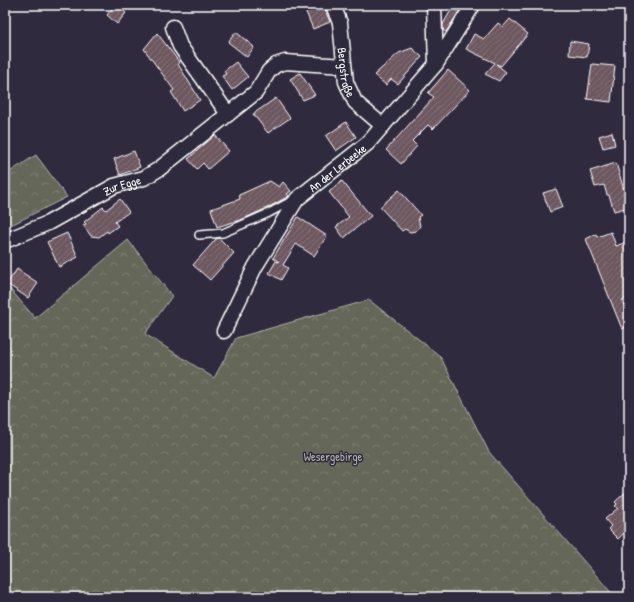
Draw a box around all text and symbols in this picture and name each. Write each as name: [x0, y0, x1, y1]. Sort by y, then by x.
street label: Bergstraße: [334, 47, 360, 100]
street label: An der Lerbeeke: [305, 139, 370, 196]
street label: Zur Egge: [100, 171, 143, 199]
park label: Wesergebirge: [304, 448, 363, 465]

